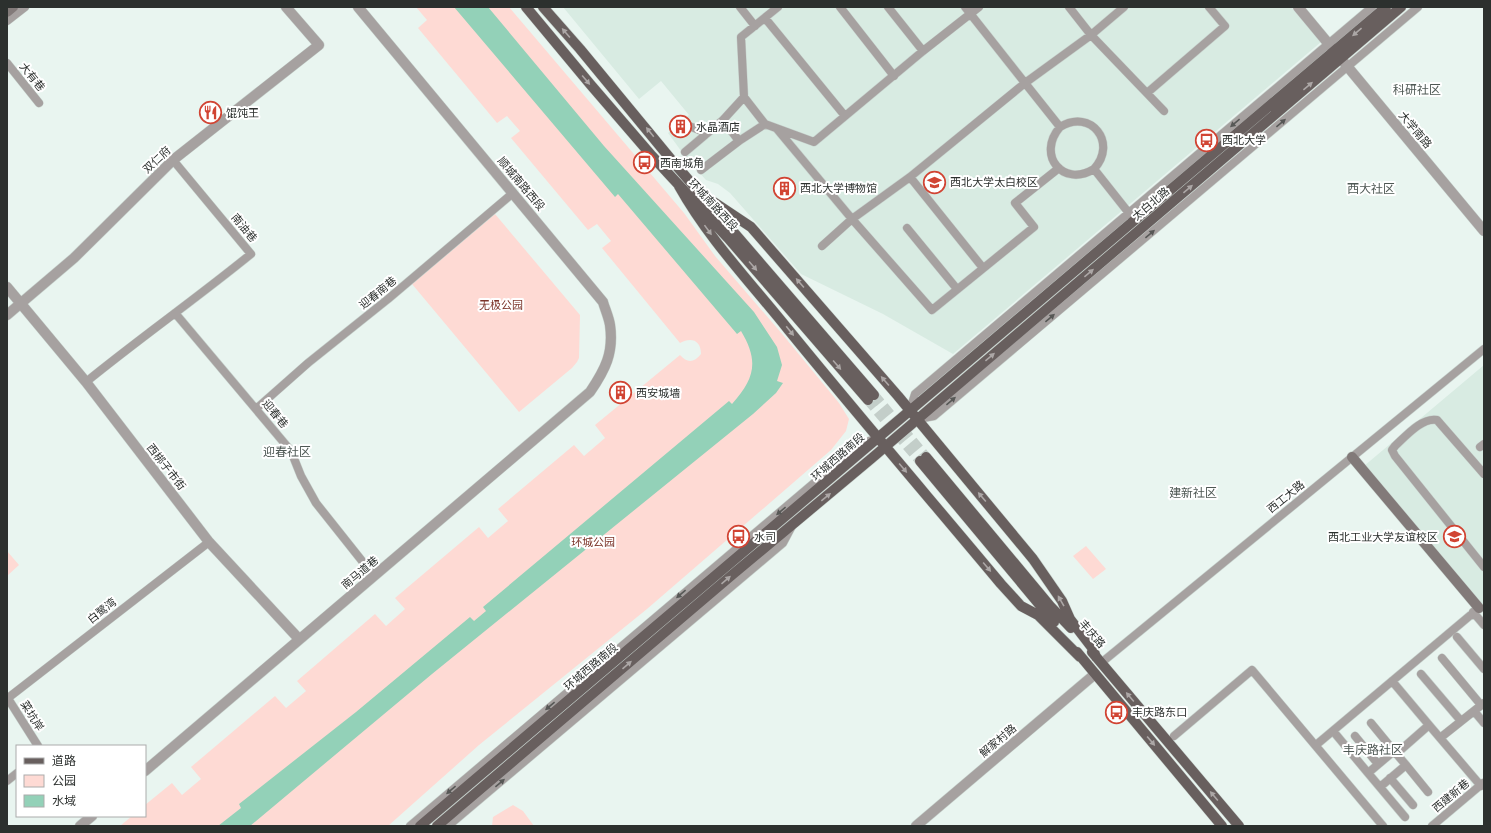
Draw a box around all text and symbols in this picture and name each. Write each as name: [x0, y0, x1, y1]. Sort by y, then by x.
one-way arrow: [561, 28, 570, 38]
one-way arrow: [1351, 28, 1362, 37]
street label: 大有巷: [17, 60, 47, 94]
one-way arrow: [582, 75, 591, 86]
one-way arrow: [1303, 82, 1313, 91]
district label: 科研社区: [1393, 83, 1441, 97]
restaurant icon: 馄饨王: [197, 100, 223, 126]
place label: 馄饨王: [226, 107, 259, 120]
street label: 大学南路: [1396, 109, 1434, 151]
building icon: 水晶酒店: [668, 114, 694, 140]
one-way arrow: [1230, 118, 1240, 127]
one-way arrow: [1276, 118, 1286, 127]
place label: 水晶酒店: [696, 121, 740, 134]
one-way arrow: [645, 127, 654, 138]
bus stop icon: 西北大学: [1193, 127, 1219, 153]
place label: 西北大学: [1222, 134, 1266, 147]
street label: 双仁府: [140, 144, 174, 176]
bus stop icon: 西南城角: [632, 150, 658, 176]
street label: 顺城南路西段: [495, 155, 547, 213]
place label: 西南城角: [660, 157, 704, 170]
school or university icon: 西北大学太白校区: [921, 169, 947, 195]
building icon: 西北大学博物馆: [771, 175, 797, 201]
street label: 环城南路西段: [686, 176, 740, 234]
place label: 西北大学太白校区: [950, 176, 1038, 189]
place label: 西北大学博物馆: [800, 182, 877, 195]
district label: 西大社区: [1347, 182, 1395, 196]
one-way arrow: [1182, 184, 1193, 193]
street label: 太白北路: [1130, 185, 1172, 223]
street label: 南油巷: [228, 211, 260, 245]
one-way arrow: [704, 225, 712, 236]
one-way arrow: [1144, 229, 1155, 238]
one-way arrow: [748, 261, 757, 272]
one-way arrow: [1084, 269, 1093, 278]
street label: 迎春南巷: [357, 274, 399, 312]
one-way arrow: [795, 277, 804, 288]
park label: 无极公园: [479, 299, 523, 312]
one-way arrow: [1045, 313, 1056, 322]
one-way arrow: [785, 326, 794, 337]
one-way arrow: [984, 353, 995, 362]
one-way arrow: [833, 360, 842, 370]
one-way arrow: [881, 376, 890, 385]
building icon: 西安城墙: [608, 380, 634, 406]
place label: 西安城墙: [636, 387, 680, 400]
street label: 迎春巷: [259, 397, 291, 431]
one-way arrow: [946, 397, 956, 406]
street label: 环城西路南段: [809, 430, 867, 484]
street label: 西梆子市街: [144, 441, 188, 493]
district label: 迎春社区: [263, 445, 311, 459]
one-way arrow: [899, 462, 908, 473]
street label: 西工大路: [1265, 478, 1307, 516]
district label: 建新社区: [1169, 486, 1217, 500]
one-way arrow: [978, 492, 987, 503]
one-way arrow: [820, 493, 831, 501]
one-way arrow: [775, 506, 786, 515]
bus stop icon: 水司: [726, 524, 752, 550]
school or university icon: 西北工业大学友谊校区: [1441, 524, 1467, 550]
place label: 水司: [754, 531, 776, 544]
place label: 西北工业大学友谊校区: [1328, 531, 1438, 544]
park label: 环城公园: [571, 536, 615, 549]
street label: 南马道巷: [339, 554, 381, 592]
one-way arrow: [983, 562, 992, 573]
one-way arrow: [720, 575, 731, 584]
one-way arrow: [676, 590, 687, 599]
one-way arrow: [1057, 595, 1064, 607]
street label: 白鹭湾: [85, 596, 119, 626]
street label: 丰庆路: [1076, 617, 1108, 651]
street label: 环城西路南段: [562, 641, 620, 693]
one-way arrow: [622, 660, 632, 669]
one-way arrow: [1126, 692, 1135, 702]
street label: 菜坑岸: [18, 699, 46, 733]
bus stop icon: 丰庆路东口: [1103, 699, 1129, 725]
one-way arrow: [545, 701, 556, 710]
place label: 丰庆路东口: [1132, 706, 1187, 719]
street label: 解家村路: [977, 722, 1019, 760]
one-way arrow: [1146, 735, 1155, 746]
district label: 丰庆路社区: [1343, 743, 1403, 757]
legend: [16, 745, 146, 817]
text: 道路: [52, 754, 76, 768]
text: 公园: [52, 774, 76, 788]
street label: 西建新巷: [1430, 777, 1472, 815]
one-way arrow: [494, 778, 505, 787]
one-way arrow: [447, 785, 456, 794]
one-way arrow: [1210, 791, 1219, 802]
text: 水域: [52, 794, 76, 808]

